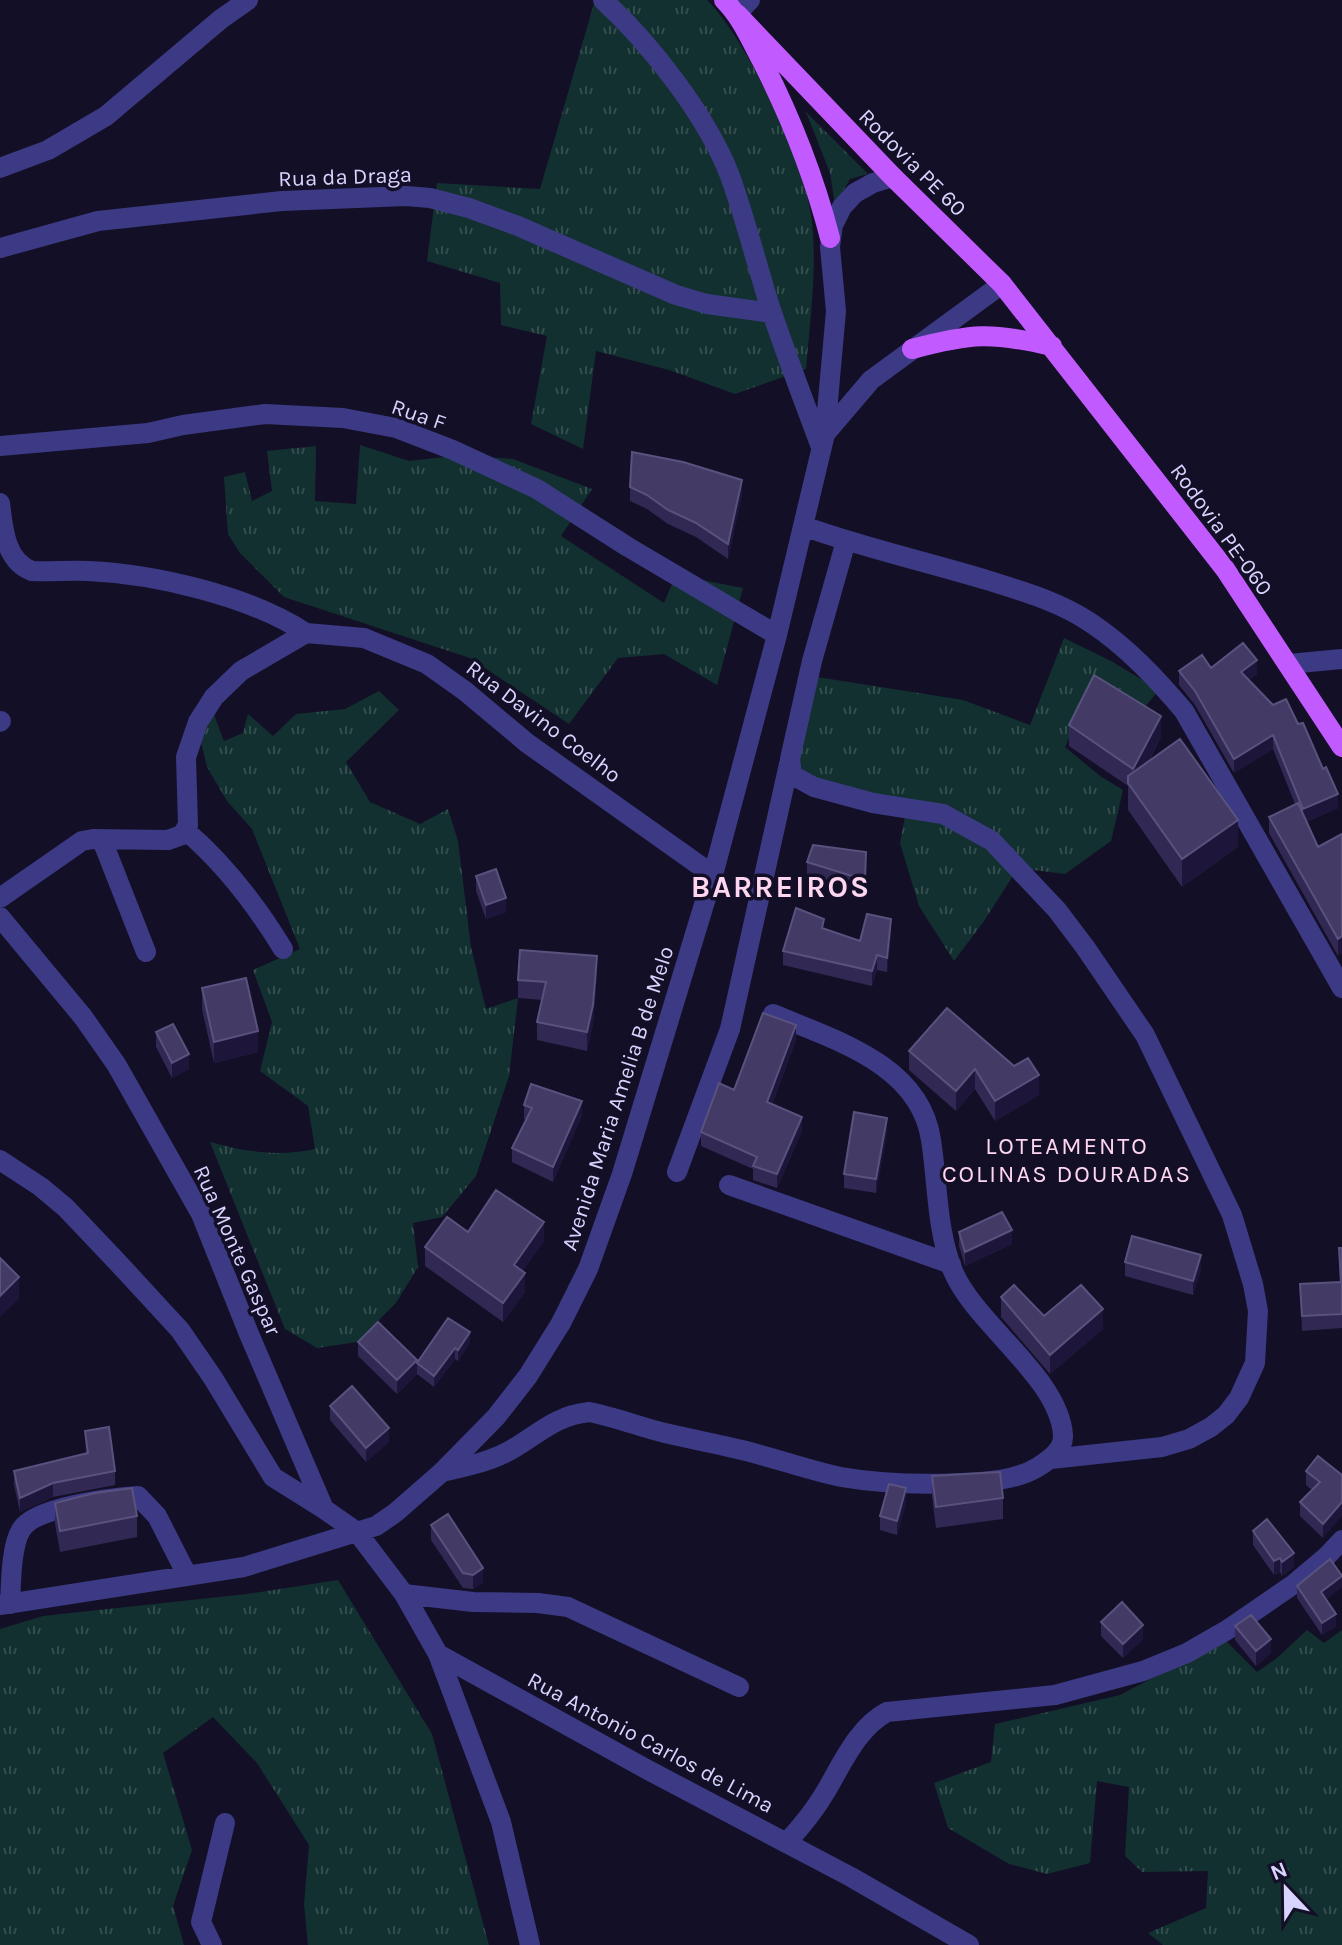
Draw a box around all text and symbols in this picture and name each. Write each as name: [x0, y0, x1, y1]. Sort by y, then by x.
street label: Rodovia PE 60: [853, 104, 971, 222]
street label: Rua da Draga: [278, 162, 412, 192]
street label: Rua F: [388, 394, 449, 436]
street label: Rodovia PE-060: [1165, 459, 1278, 601]
street label: Rua Davino Coelho: [461, 655, 626, 789]
district label: BARREIROS: [691, 869, 871, 905]
street label: Avenida Maria Amelia B de Melo: [556, 943, 680, 1254]
district label: LOTEAMENTO COLINAS DOURADAS: [942, 1132, 1192, 1188]
street label: Rua Monte Gaspar: [188, 1161, 286, 1340]
street label: Rua Antonio Carlos de Lima: [523, 1667, 778, 1819]
north arrow: [1246, 1849, 1326, 1929]
text: N: [1267, 1856, 1291, 1886]

